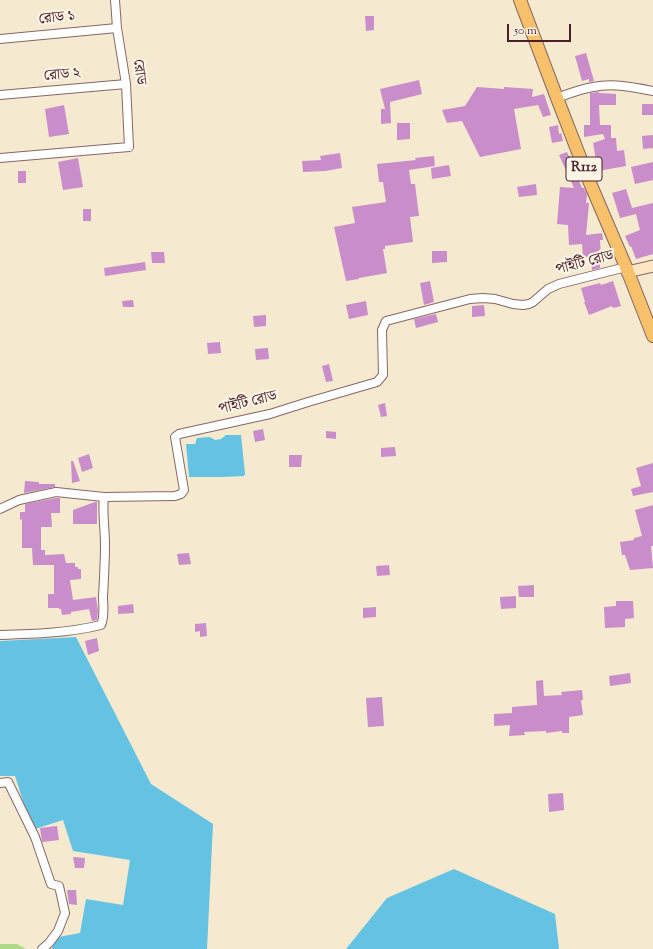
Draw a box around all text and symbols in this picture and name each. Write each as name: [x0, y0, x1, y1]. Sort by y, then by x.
street label: রোড ১: [38, 8, 76, 30]
scale bar: [509, 16, 573, 42]
text: 50 m: [514, 22, 537, 40]
street label: রোড: [127, 58, 149, 86]
street label: রোড ২: [43, 65, 81, 87]
road number: R112: [566, 157, 602, 181]
street label: পাইটি রোড: [554, 248, 616, 280]
street label: পাইটি রোড: [217, 388, 279, 420]

